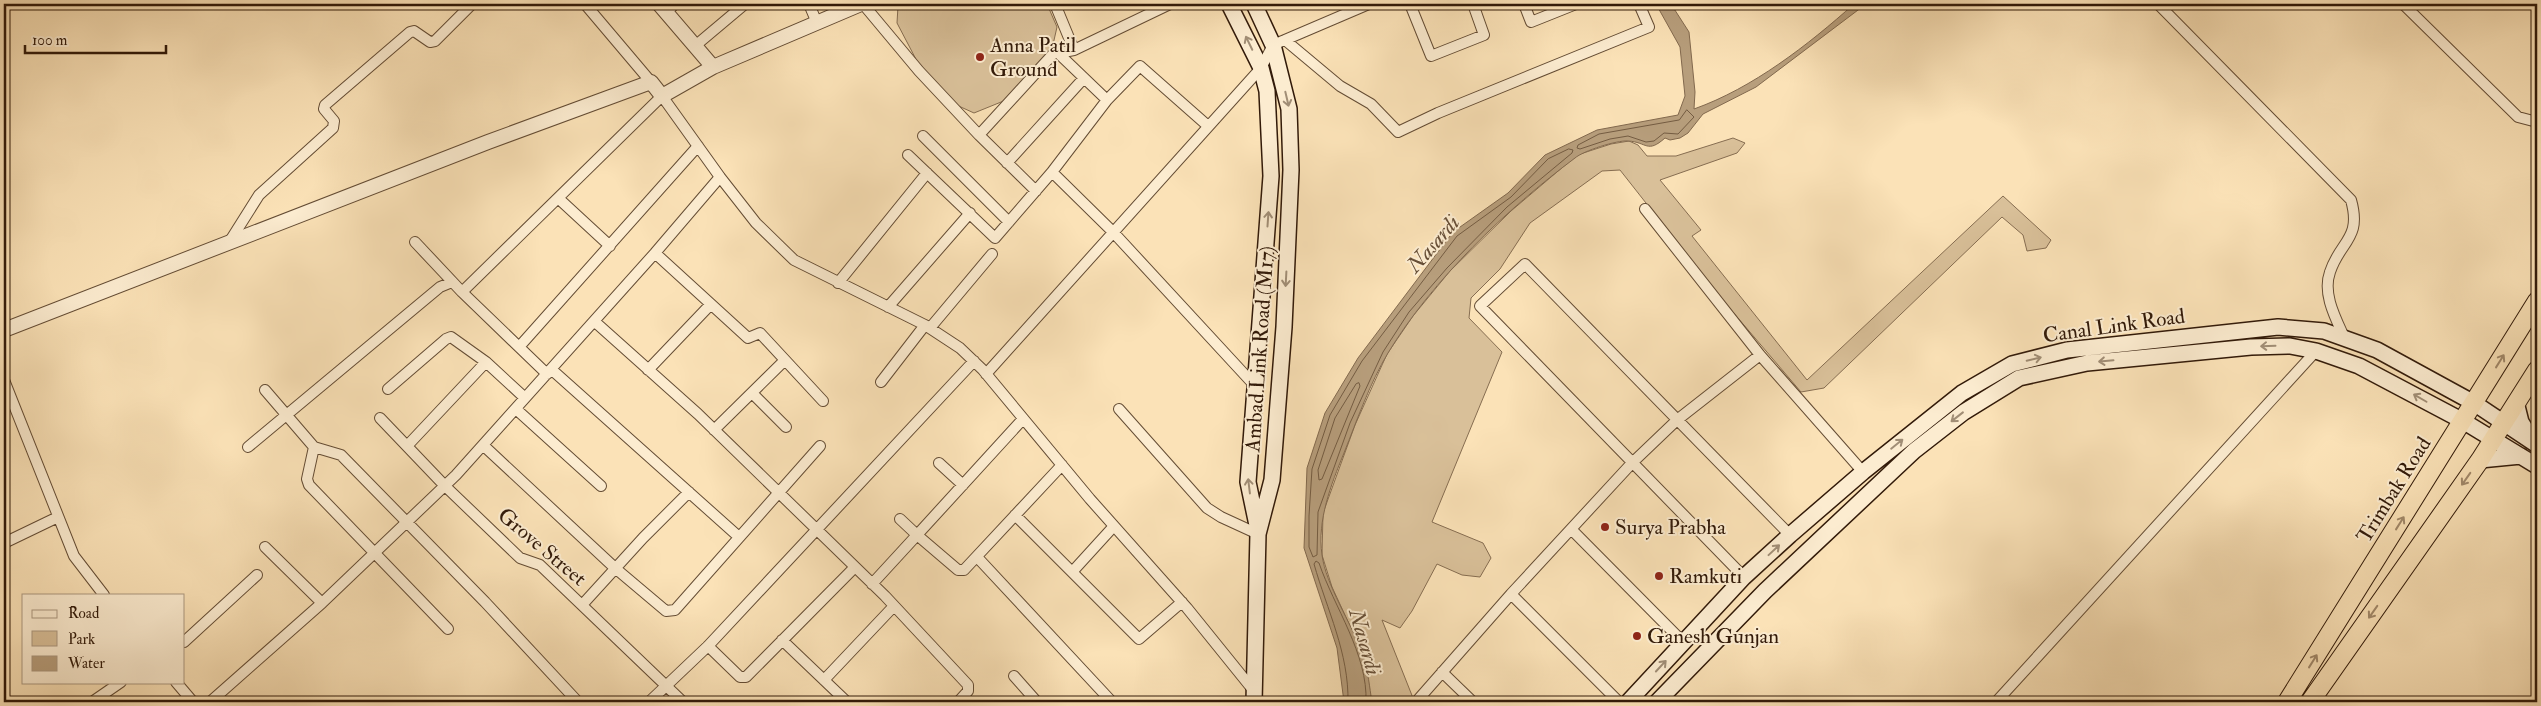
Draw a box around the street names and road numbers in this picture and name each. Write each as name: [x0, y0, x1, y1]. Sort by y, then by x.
street label: Ambad Link Road (M17): [1239, 245, 1281, 454]
street label: Canal Link Road: [2041, 303, 2187, 349]
street label: Trimbak Road: [2351, 431, 2438, 548]
street label: Grove Street: [492, 502, 592, 592]

